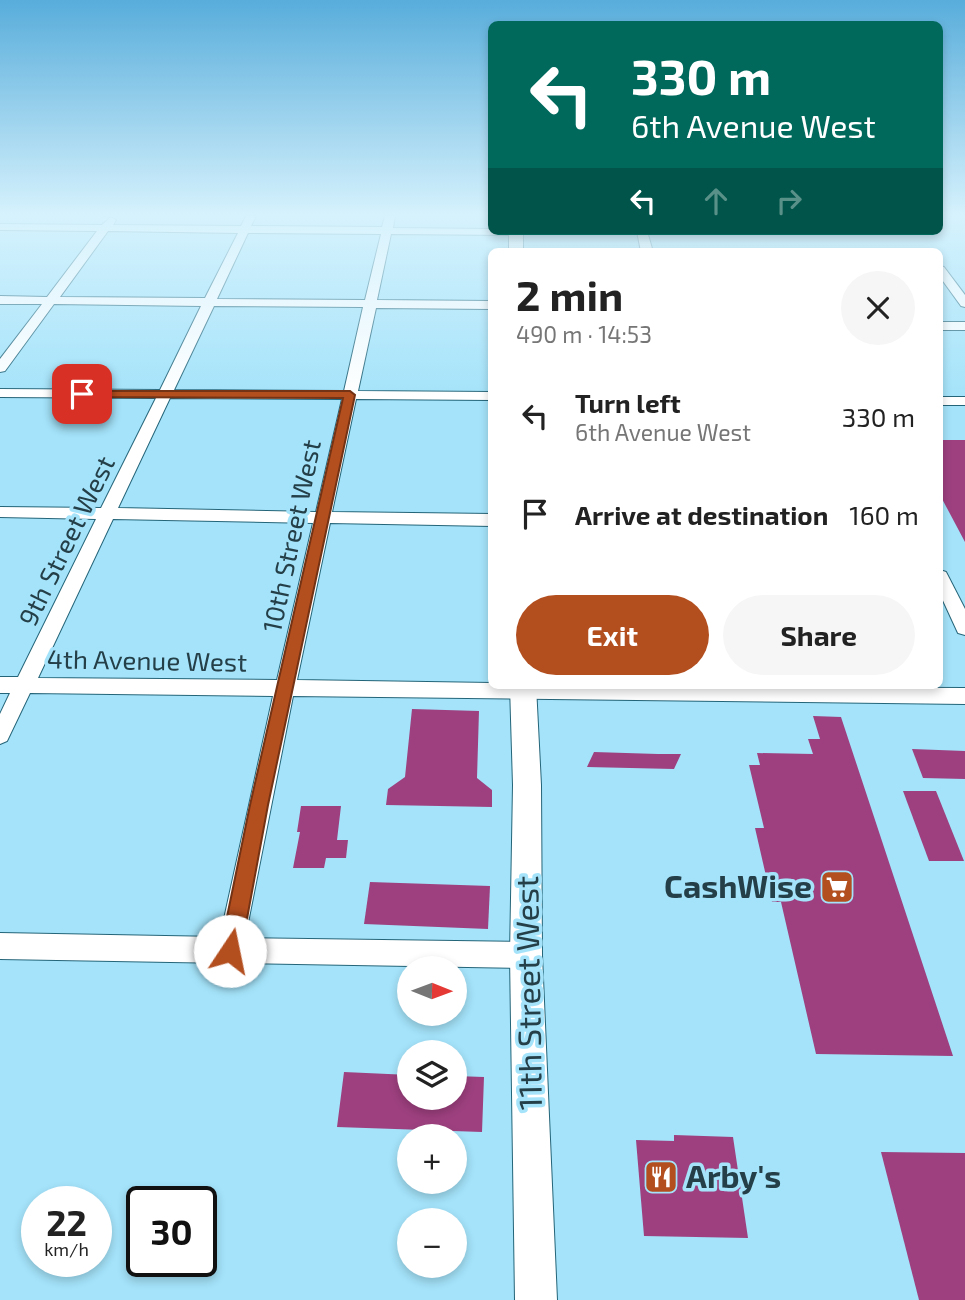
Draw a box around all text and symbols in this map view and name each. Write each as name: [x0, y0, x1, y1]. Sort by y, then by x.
text: 330 m: [631, 46, 771, 105]
icon: left: [516, 49, 607, 140]
text: 6th Avenue West: [631, 106, 876, 144]
icon: left: [624, 182, 662, 220]
icon: ahead: [697, 182, 735, 220]
icon: right: [770, 182, 808, 220]
text: 2 min: [516, 269, 623, 319]
button: close: [841, 271, 915, 345]
text: 490 m · 14:53: [516, 320, 652, 348]
pin: [52, 364, 112, 424]
icon: arrive: [63, 375, 101, 413]
text: Turn left: [575, 387, 681, 418]
icon: left: [516, 397, 554, 435]
text: 330 m: [842, 401, 915, 432]
text: 6th Avenue West: [575, 418, 751, 446]
street label: 10th Street West: [255, 437, 326, 635]
street label: 9th Street West: [11, 450, 120, 630]
icon: arrive: [516, 495, 554, 533]
text: Arrive at destination: [575, 499, 828, 530]
text: 160 m: [849, 499, 919, 530]
button: Exit: [516, 595, 709, 675]
button: Share: [723, 595, 915, 675]
street label: 4th Avenue West: [47, 642, 247, 677]
place label: CashWise: [664, 866, 812, 904]
supermarket icon: CashWise: [818, 868, 856, 906]
street label: 11th Street West: [506, 876, 548, 1111]
position arrow: [193, 914, 267, 988]
north arrow: [397, 956, 467, 1026]
map controls: [397, 956, 467, 1278]
button: layers: [397, 1040, 467, 1110]
button: +: [397, 1124, 467, 1194]
place label: Arby's: [686, 1156, 781, 1195]
restaurant icon: Arby's: [642, 1158, 680, 1196]
speed limit sign: 30: [126, 1186, 217, 1277]
text: 22: [46, 1201, 87, 1243]
button: −: [397, 1208, 467, 1278]
text: km/h: [44, 1238, 89, 1260]

